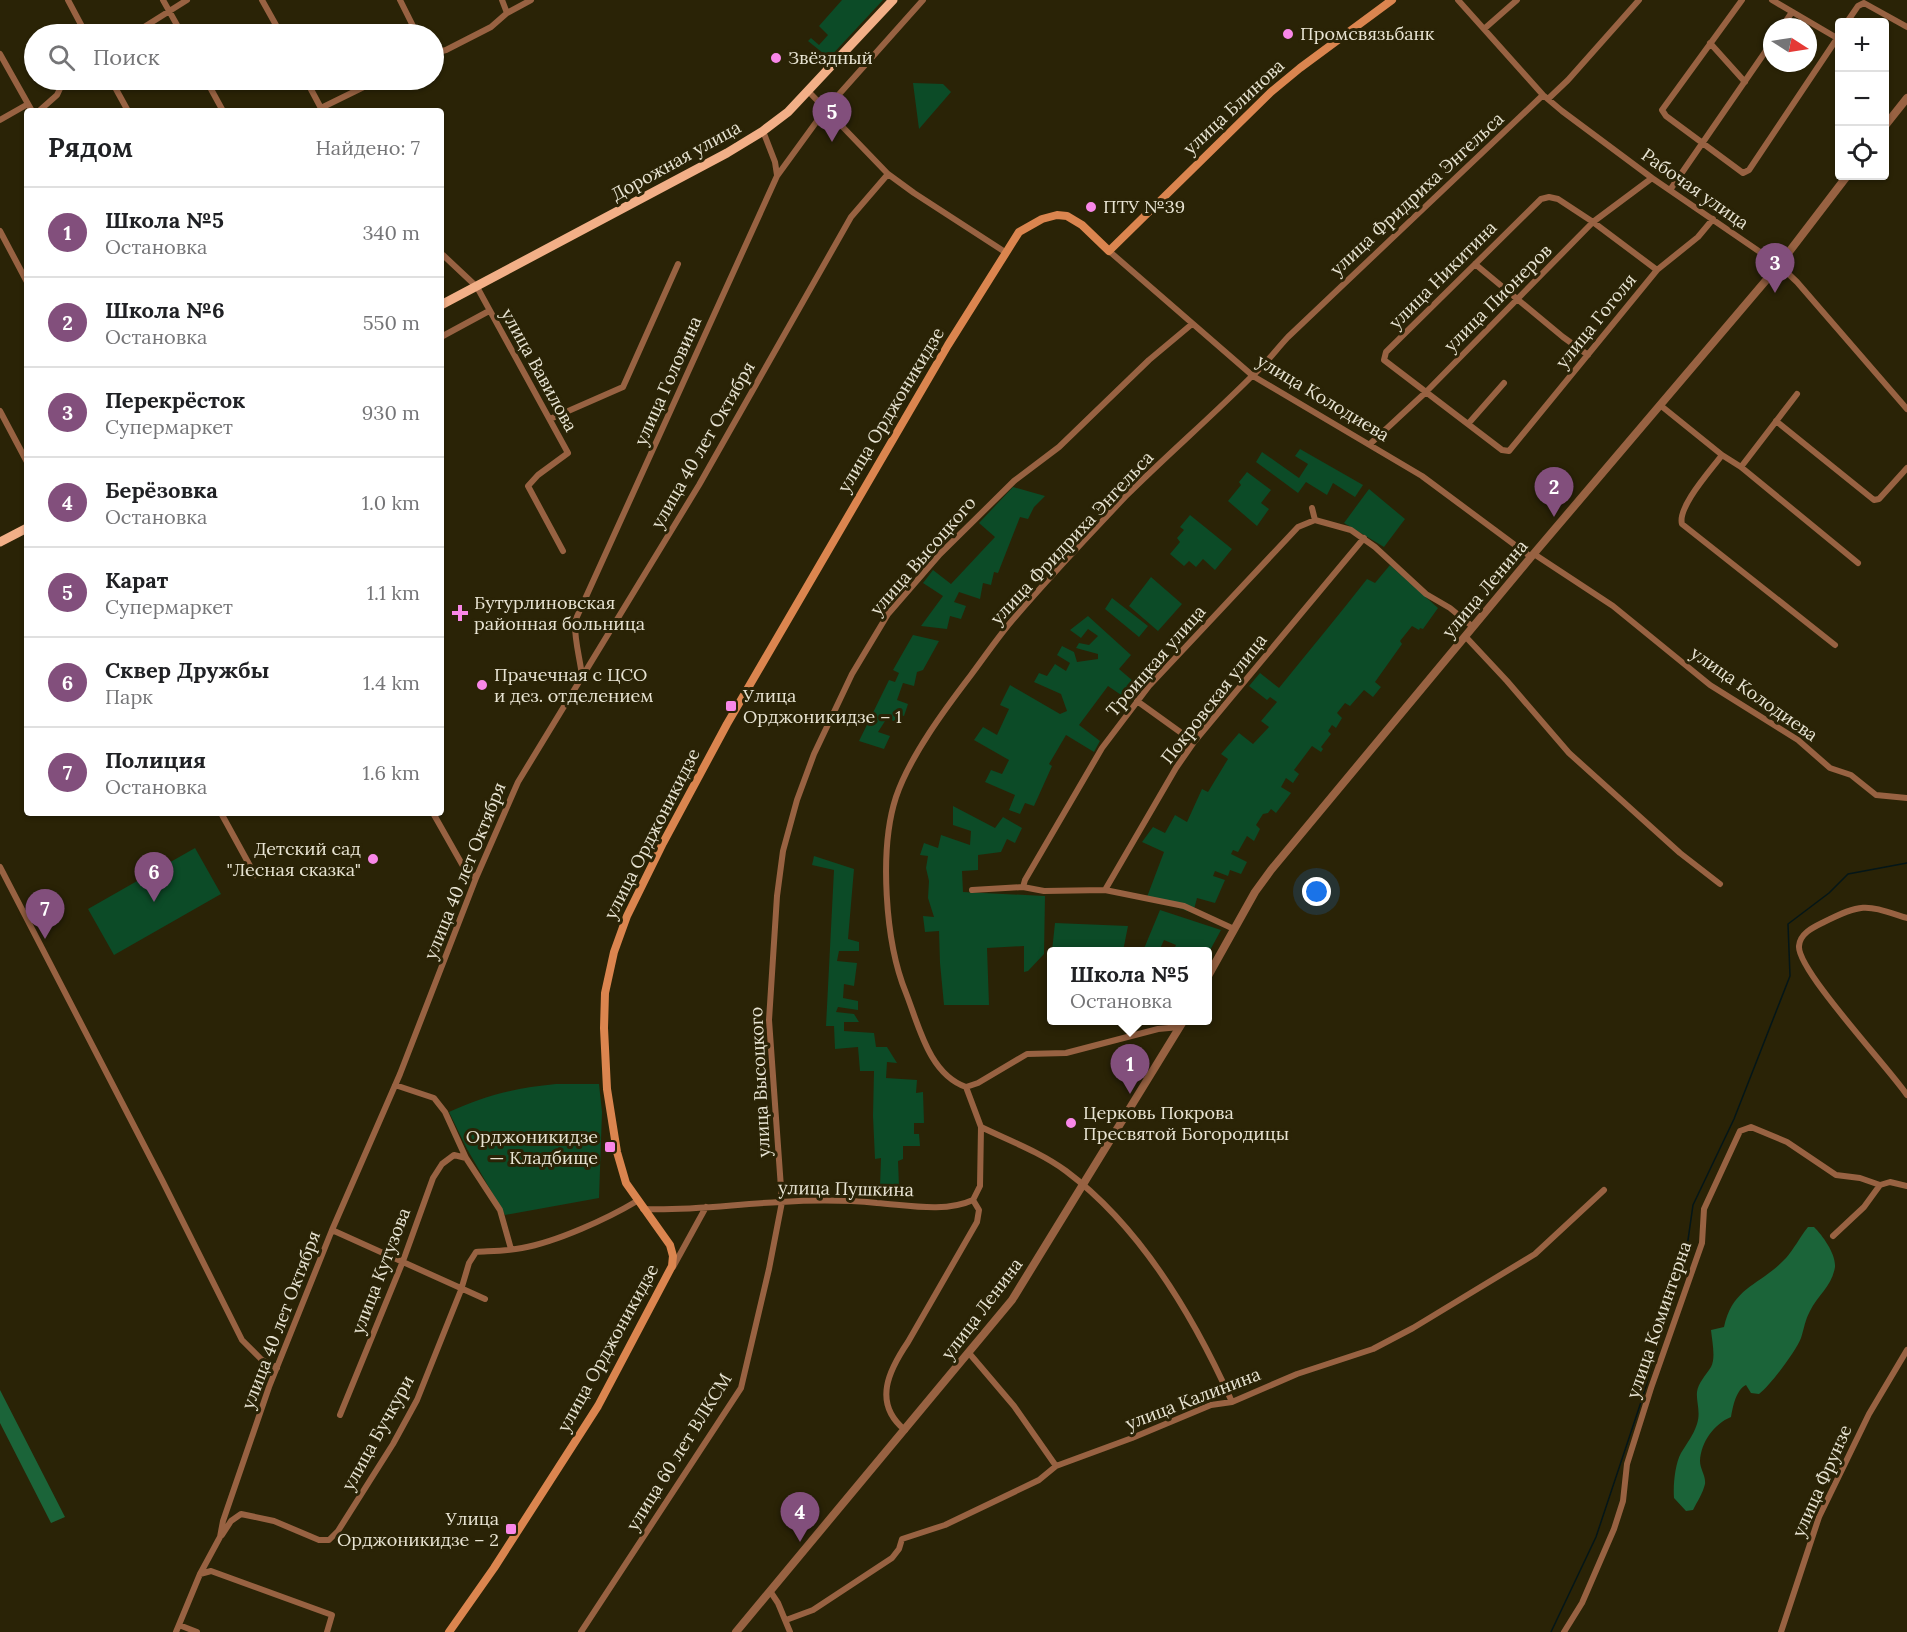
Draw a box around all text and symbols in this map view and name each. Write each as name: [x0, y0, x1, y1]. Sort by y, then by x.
north arrow: [1763, 18, 1817, 72]
map controls: [1835, 18, 1889, 180]
button: +: [1835, 18, 1889, 72]
place label: Промсвязьбанк: [1300, 22, 1435, 45]
search box: [24, 24, 444, 90]
marker: Промсвязьбанк: [1281, 27, 1295, 41]
icon: search: [45, 41, 78, 74]
text: Поиск: [93, 43, 159, 71]
place label: Звёздный: [788, 46, 873, 69]
marker: Звёздный: [769, 51, 783, 65]
street label: улица Блинова: [1178, 54, 1289, 159]
button: −: [1835, 72, 1889, 126]
pin: 5: [812, 92, 852, 142]
street label: улица Фридриха Энгельса: [1325, 107, 1508, 280]
street label: Дорожная улица: [607, 115, 745, 206]
button: locate: [1835, 126, 1889, 180]
text: Рядом: [48, 131, 133, 164]
text: Найдено: 7: [315, 135, 420, 160]
street label: Рабочая улица: [1637, 143, 1754, 234]
place label: ПТУ №39: [1103, 195, 1185, 218]
marker: ПТУ №39: [1084, 200, 1098, 214]
text: Школа №5: [105, 206, 224, 234]
street label: улица Никитина: [1384, 216, 1501, 333]
text: 1: [63, 220, 72, 245]
text: 340 m: [362, 220, 420, 245]
text: Остановка: [105, 234, 207, 259]
street label: улица Пионеров: [1439, 239, 1557, 357]
pin: 3: [1756, 244, 1794, 293]
street label: улица Гоголя: [1550, 268, 1641, 373]
text: Школа №6: [105, 296, 225, 324]
street label: улица Вавилова: [496, 304, 583, 435]
text: 2: [62, 310, 73, 335]
text: 550 m: [363, 310, 420, 335]
street label: улица Головина: [629, 313, 706, 449]
street label: улица Орджоникидзе: [832, 323, 949, 497]
text: Остановка: [105, 324, 207, 349]
street label: улица Колодиева: [1253, 349, 1394, 446]
street label: улица 40 лет Октября: [645, 357, 760, 532]
text: Перекрёсток: [105, 386, 245, 414]
text: 3: [62, 400, 73, 425]
text: 930 m: [362, 400, 420, 425]
text: Супермаркет: [105, 414, 233, 439]
street label: улица Фридриха Энгельса: [985, 446, 1158, 629]
pin: 2: [1534, 468, 1574, 517]
text: Берёзовка: [105, 476, 218, 504]
text: 4: [62, 490, 73, 515]
text: 1.0 km: [362, 490, 420, 515]
street label: улица Высоцкого: [865, 491, 981, 620]
text: Остановка: [105, 504, 207, 529]
street label: улица Ленина: [1437, 535, 1532, 643]
text: Карат: [105, 566, 168, 594]
text: 5: [62, 580, 73, 605]
text: 1.1 km: [367, 580, 420, 605]
place label: Бутурлиновская районная больница: [474, 591, 645, 635]
text: Супермаркет: [105, 594, 233, 619]
street label: Троицкая улица: [1101, 600, 1210, 721]
marker: Бутурлиновская районная больница: [451, 604, 469, 622]
street label: Покровская улица: [1156, 629, 1272, 768]
street label: улица Колодиева: [1686, 641, 1823, 746]
text: Сквер Дружбы: [105, 656, 269, 684]
place label: Прачечная с ЦСО и дез. отделением: [494, 663, 654, 707]
text: 6: [62, 670, 73, 695]
text: 1.4 km: [363, 670, 420, 695]
marker: Прачечная с ЦСО и дез. отделением: [475, 678, 489, 692]
text: Парк: [105, 684, 153, 709]
place label: Улица Орджоникидзе – 1: [742, 684, 902, 728]
marker: Улица Орджоникидзе – 1: [724, 699, 738, 713]
street label: улица Орджоникидзе: [598, 744, 705, 923]
text: Полиция: [105, 746, 206, 774]
text: 7: [63, 760, 72, 785]
text: 1.6 km: [363, 760, 420, 785]
text: Остановка: [105, 774, 207, 799]
street label: улица 40 лет Октября: [418, 779, 511, 963]
place label: Детский сад "Лесная сказка": [227, 837, 361, 881]
pin: 6: [134, 852, 174, 902]
marker: Детский сад "Лесная сказка": [366, 852, 380, 866]
your location: [1302, 877, 1331, 906]
pin: 7: [26, 890, 64, 939]
popup: [1047, 947, 1212, 1025]
text: Школа №5: [1070, 960, 1189, 988]
text: Остановка: [1070, 988, 1172, 1013]
street label: улица Высоцкого: [744, 1006, 775, 1158]
pin: 1: [1110, 1044, 1150, 1094]
place label: Церковь Покрова Пресвятой Богородицы: [1083, 1101, 1289, 1145]
marker: Церковь Покрова Пресвятой Богородицы: [1064, 1116, 1078, 1130]
place label: Орджоникидзе — Кладбище: [466, 1125, 598, 1169]
marker: Орджоникидзе — Кладбище: [603, 1140, 617, 1154]
street label: улица Пушкина: [778, 1176, 914, 1201]
street label: улица Кутузова: [346, 1204, 415, 1337]
street label: улица 40 лет Октября: [236, 1227, 325, 1412]
street label: улица Коминтерна: [1621, 1238, 1696, 1401]
street label: улица Ленина: [936, 1253, 1027, 1364]
street label: улица Орджоникидзе: [552, 1259, 663, 1436]
street label: улица Калинина: [1122, 1362, 1264, 1435]
street label: улица 60 лет ВЛКСМ: [621, 1369, 736, 1535]
street label: улица Бучкури: [336, 1371, 419, 1495]
street label: улица Фрунзе: [1787, 1421, 1857, 1541]
pin: 4: [780, 1492, 820, 1542]
place label: Улица Орджоникидзе – 2: [337, 1507, 499, 1551]
marker: Улица Орджоникидзе – 2: [504, 1522, 518, 1536]

